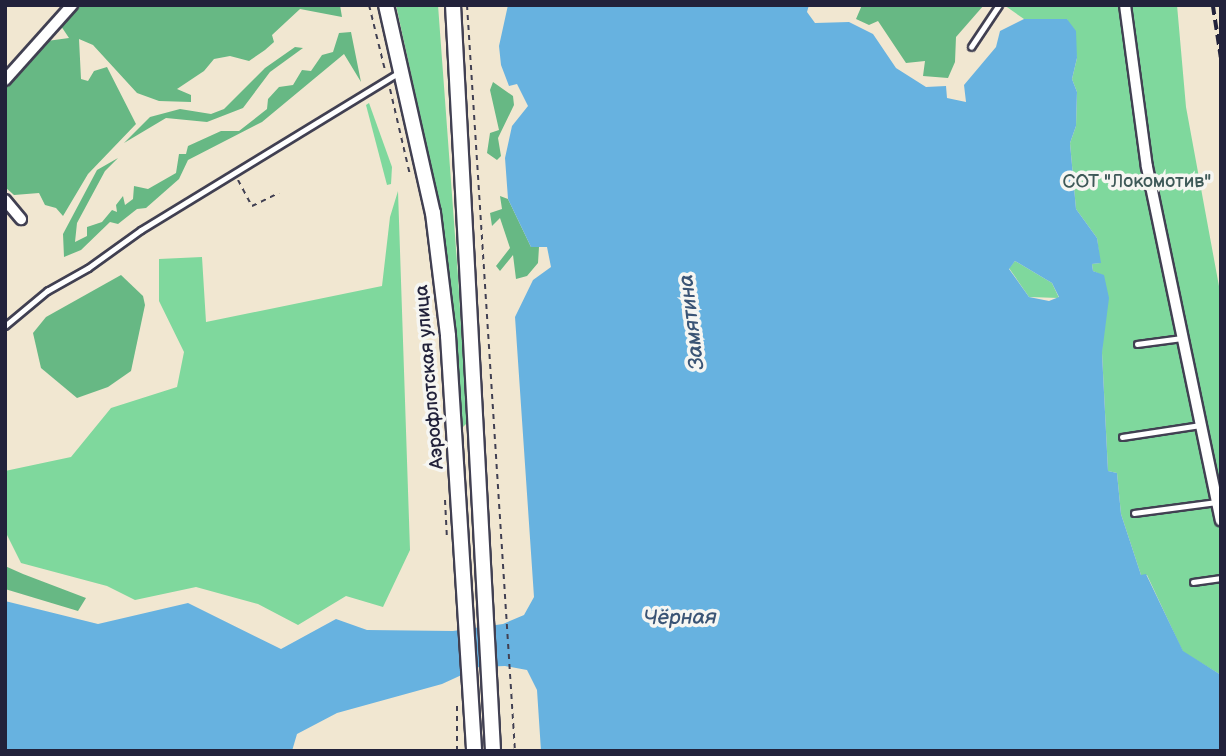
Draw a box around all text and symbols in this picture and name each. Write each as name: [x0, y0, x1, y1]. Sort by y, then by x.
park label: СОТ "Локомотив": [1063, 171, 1211, 193]
water label: Замятина: [674, 273, 710, 371]
street label: Аэрофлотская улица: [411, 284, 449, 470]
water label: Чёрная: [643, 605, 717, 631]

